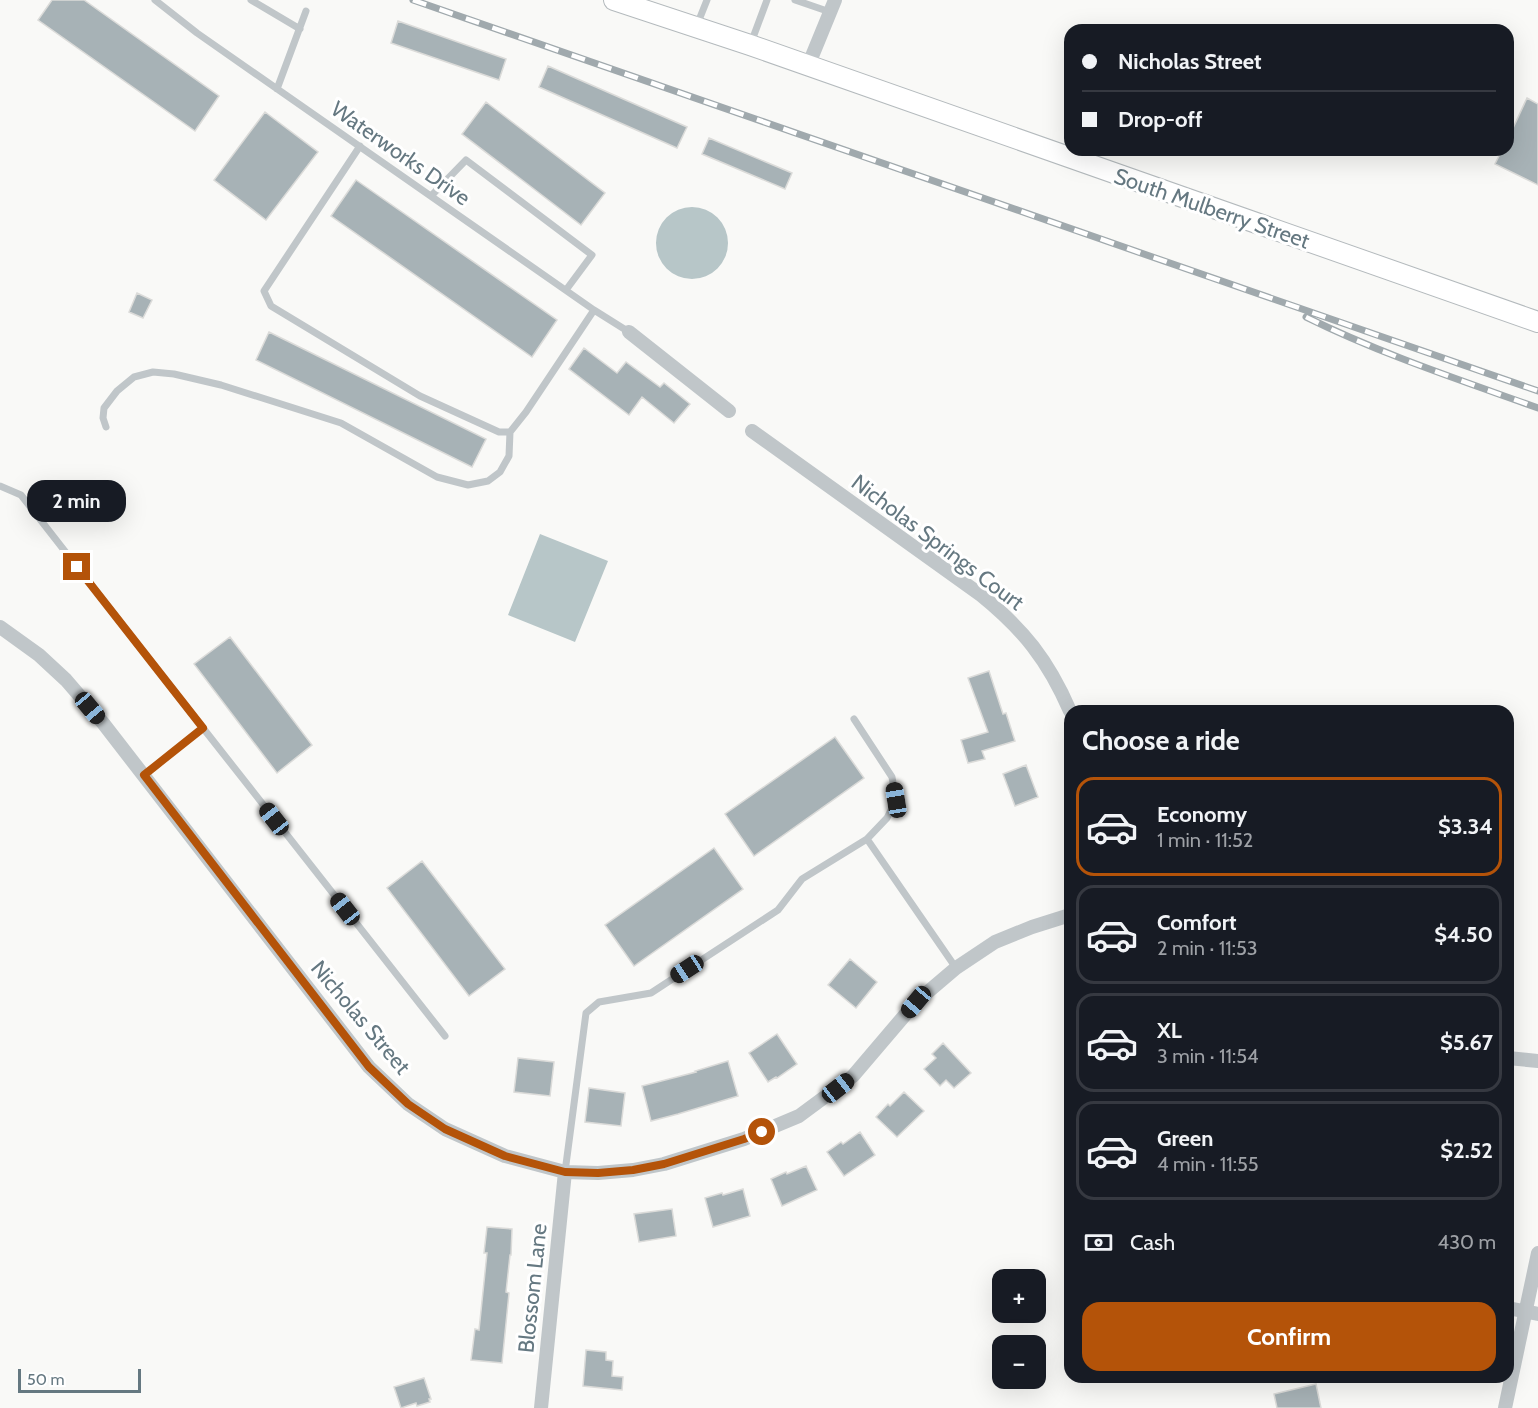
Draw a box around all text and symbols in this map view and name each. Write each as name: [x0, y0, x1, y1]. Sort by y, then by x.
text: Nicholas Street: [1118, 48, 1262, 75]
street label: Waterworks Drive: [326, 95, 476, 211]
text: Drop-off: [1118, 106, 1202, 133]
street label: South Mulberry Street: [1110, 162, 1314, 255]
street label: Nicholas Springs Court: [846, 469, 1030, 616]
callout: 2 min: [28, 480, 127, 522]
text: 2 min: [52, 489, 101, 513]
route end: [63, 553, 90, 580]
car: [72, 688, 108, 728]
text: Choose a ride: [1082, 724, 1240, 757]
car: [884, 781, 908, 819]
car: [256, 799, 292, 839]
icon: car: [1085, 800, 1139, 854]
text: Economy: [1157, 801, 1247, 828]
text: $3.34: [1438, 813, 1493, 840]
text: 1 min · 11:52: [1157, 828, 1253, 852]
car: [327, 889, 363, 929]
icon: car: [1085, 908, 1139, 962]
text: Comfort: [1157, 909, 1236, 936]
text: $4.50: [1434, 921, 1493, 948]
text: 2 min · 11:53: [1157, 936, 1258, 960]
car: [667, 952, 707, 986]
street label: Nicholas Street: [305, 955, 416, 1080]
car: [898, 982, 934, 1022]
icon: car: [1085, 1016, 1139, 1070]
text: XL: [1157, 1017, 1182, 1044]
text: $5.67: [1440, 1029, 1493, 1056]
text: 3 min · 11:54: [1157, 1044, 1259, 1068]
car: [818, 1070, 858, 1106]
route start: [748, 1118, 775, 1145]
icon: car: [1085, 1124, 1139, 1178]
text: Green: [1157, 1125, 1213, 1152]
text: $2.52: [1440, 1137, 1493, 1164]
text: 4 min · 11:55: [1157, 1152, 1259, 1176]
street label: Blossom Lane: [512, 1222, 553, 1354]
icon: cash: [1082, 1226, 1115, 1259]
text: Cash: [1130, 1229, 1175, 1256]
text: 430 m: [1438, 1230, 1496, 1254]
map controls: [992, 1269, 1046, 1389]
button: +: [992, 1269, 1046, 1323]
button: Confirm: [1082, 1302, 1496, 1371]
button: −: [992, 1335, 1046, 1389]
scale bar: [18, 1366, 141, 1394]
text: 50 m: [27, 1370, 64, 1389]

